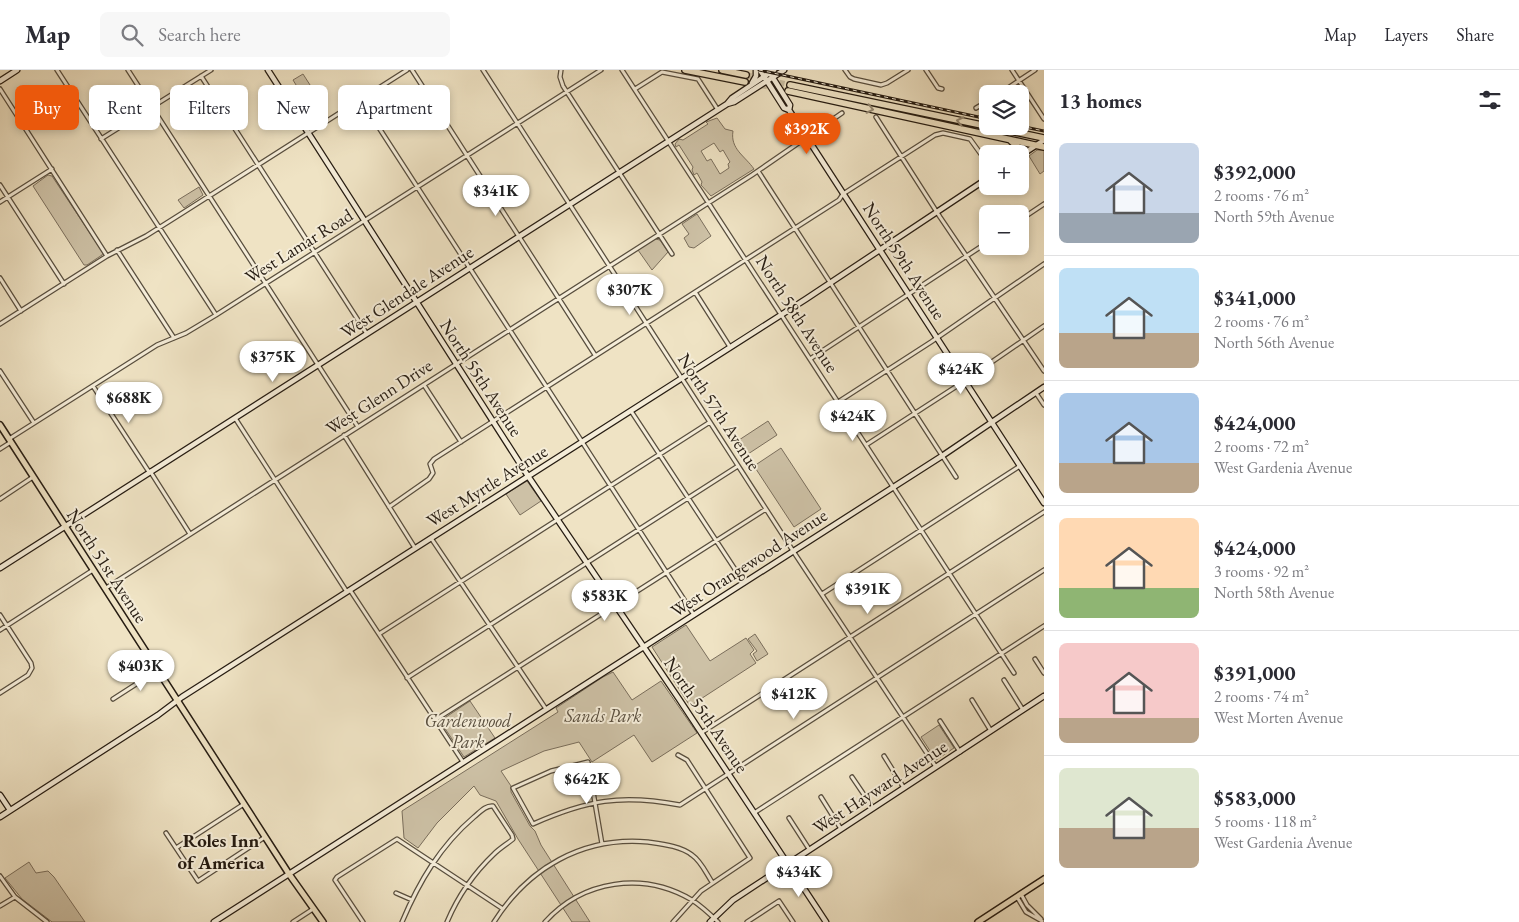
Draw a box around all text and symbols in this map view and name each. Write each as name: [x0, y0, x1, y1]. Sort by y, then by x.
search box: [100, 12, 450, 57]
text: Map: [25, 19, 70, 50]
icon: search: [118, 21, 146, 49]
text: Search here: [158, 22, 241, 47]
text: Map: [1324, 23, 1356, 46]
text: Layers: [1384, 23, 1428, 46]
text: Share: [1456, 23, 1494, 46]
chip: Buy: [15, 85, 79, 130]
chip: Rent: [89, 85, 160, 130]
chip: Filters: [170, 85, 248, 130]
chip: New: [258, 85, 328, 130]
chip: Apartment: [338, 85, 450, 130]
map controls: [979, 85, 1029, 255]
button: layers: [979, 85, 1029, 135]
icon: filters: [1476, 86, 1504, 114]
text: 13 homes: [1059, 87, 1142, 114]
one-way arrow: [866, 103, 875, 114]
pin: $392K: [772, 112, 842, 155]
one-way arrow: [956, 116, 965, 127]
text: $392K: [785, 118, 829, 139]
button: +: [979, 145, 1029, 195]
text: $392,000: [1214, 158, 1296, 185]
icon: home: [1099, 163, 1159, 223]
pin: $341K: [461, 174, 531, 217]
text: $341K: [474, 180, 518, 201]
text: 2 rooms · 76 m²: [1214, 185, 1309, 206]
street label: North 59th Avenue: [858, 198, 951, 324]
street label: West Lamar Road: [241, 203, 358, 288]
button: −: [979, 205, 1029, 255]
text: North 59th Avenue: [1214, 206, 1334, 227]
street label: West Glendale Avenue: [336, 240, 477, 343]
street label: North 58th Avenue: [751, 251, 844, 377]
pin: $307K: [595, 274, 665, 316]
text: $307K: [608, 279, 652, 300]
text: $341,000: [1214, 284, 1296, 311]
icon: home: [1099, 288, 1159, 348]
text: 2 rooms · 76 m²: [1214, 311, 1309, 332]
street label: North 55th Avenue: [435, 315, 528, 441]
text: North 56th Avenue: [1214, 332, 1334, 353]
pin: $375K: [238, 340, 308, 383]
text: $375K: [251, 346, 295, 367]
street label: North 57th Avenue: [673, 349, 766, 475]
pin: $424K: [926, 352, 996, 395]
street label: West Glenn Drive: [321, 354, 436, 440]
text: $424K: [939, 358, 983, 379]
pin: $688K: [94, 382, 164, 424]
text: $688K: [107, 387, 151, 408]
pin: $424K: [818, 400, 888, 442]
text: $424K: [831, 405, 875, 426]
text: $424,000: [1214, 409, 1296, 436]
icon: home: [1099, 413, 1159, 473]
text: 2 rooms · 72 m²: [1214, 436, 1309, 457]
street label: West Myrtle Avenue: [422, 439, 552, 532]
text: West Gardenia Avenue: [1214, 457, 1352, 478]
street label: West Orangewood Avenue: [666, 503, 831, 622]
street label: North 51st Avenue: [62, 504, 153, 627]
text: $424,000: [1214, 534, 1296, 561]
icon: home: [1099, 538, 1159, 598]
text: 3 rooms · 92 m²: [1214, 561, 1309, 582]
pin: $391K: [833, 572, 903, 615]
text: $391K: [846, 578, 890, 599]
pin: $583K: [570, 580, 640, 622]
text: North 58th Avenue: [1214, 582, 1334, 603]
text: $583K: [583, 585, 627, 606]
pin: $403K: [106, 650, 176, 692]
street label: North 55th Avenue: [659, 652, 754, 777]
text: $403K: [119, 655, 163, 676]
text: $391,000: [1214, 659, 1296, 686]
icon: home: [1099, 663, 1159, 723]
pin: $412K: [759, 678, 829, 720]
text: $412K: [772, 683, 816, 704]
text: 2 rooms · 74 m²: [1214, 686, 1309, 707]
park label: Sands Park: [563, 704, 642, 727]
text: West Morten Avenue: [1214, 707, 1343, 728]
park label: Gardenwood Park: [425, 709, 512, 753]
street label: West Hayward Avenue: [808, 734, 951, 839]
pin: $642K: [552, 762, 622, 805]
text: $642K: [565, 768, 609, 789]
text: $583,000: [1214, 784, 1296, 811]
icon: home: [1099, 788, 1159, 848]
text: 5 rooms · 118 m²: [1214, 811, 1317, 832]
district label: Roles Inn of America: [177, 828, 265, 875]
text: West Gardenia Avenue: [1214, 832, 1352, 853]
pin: $434K: [764, 856, 834, 898]
text: $434K: [777, 861, 821, 882]

